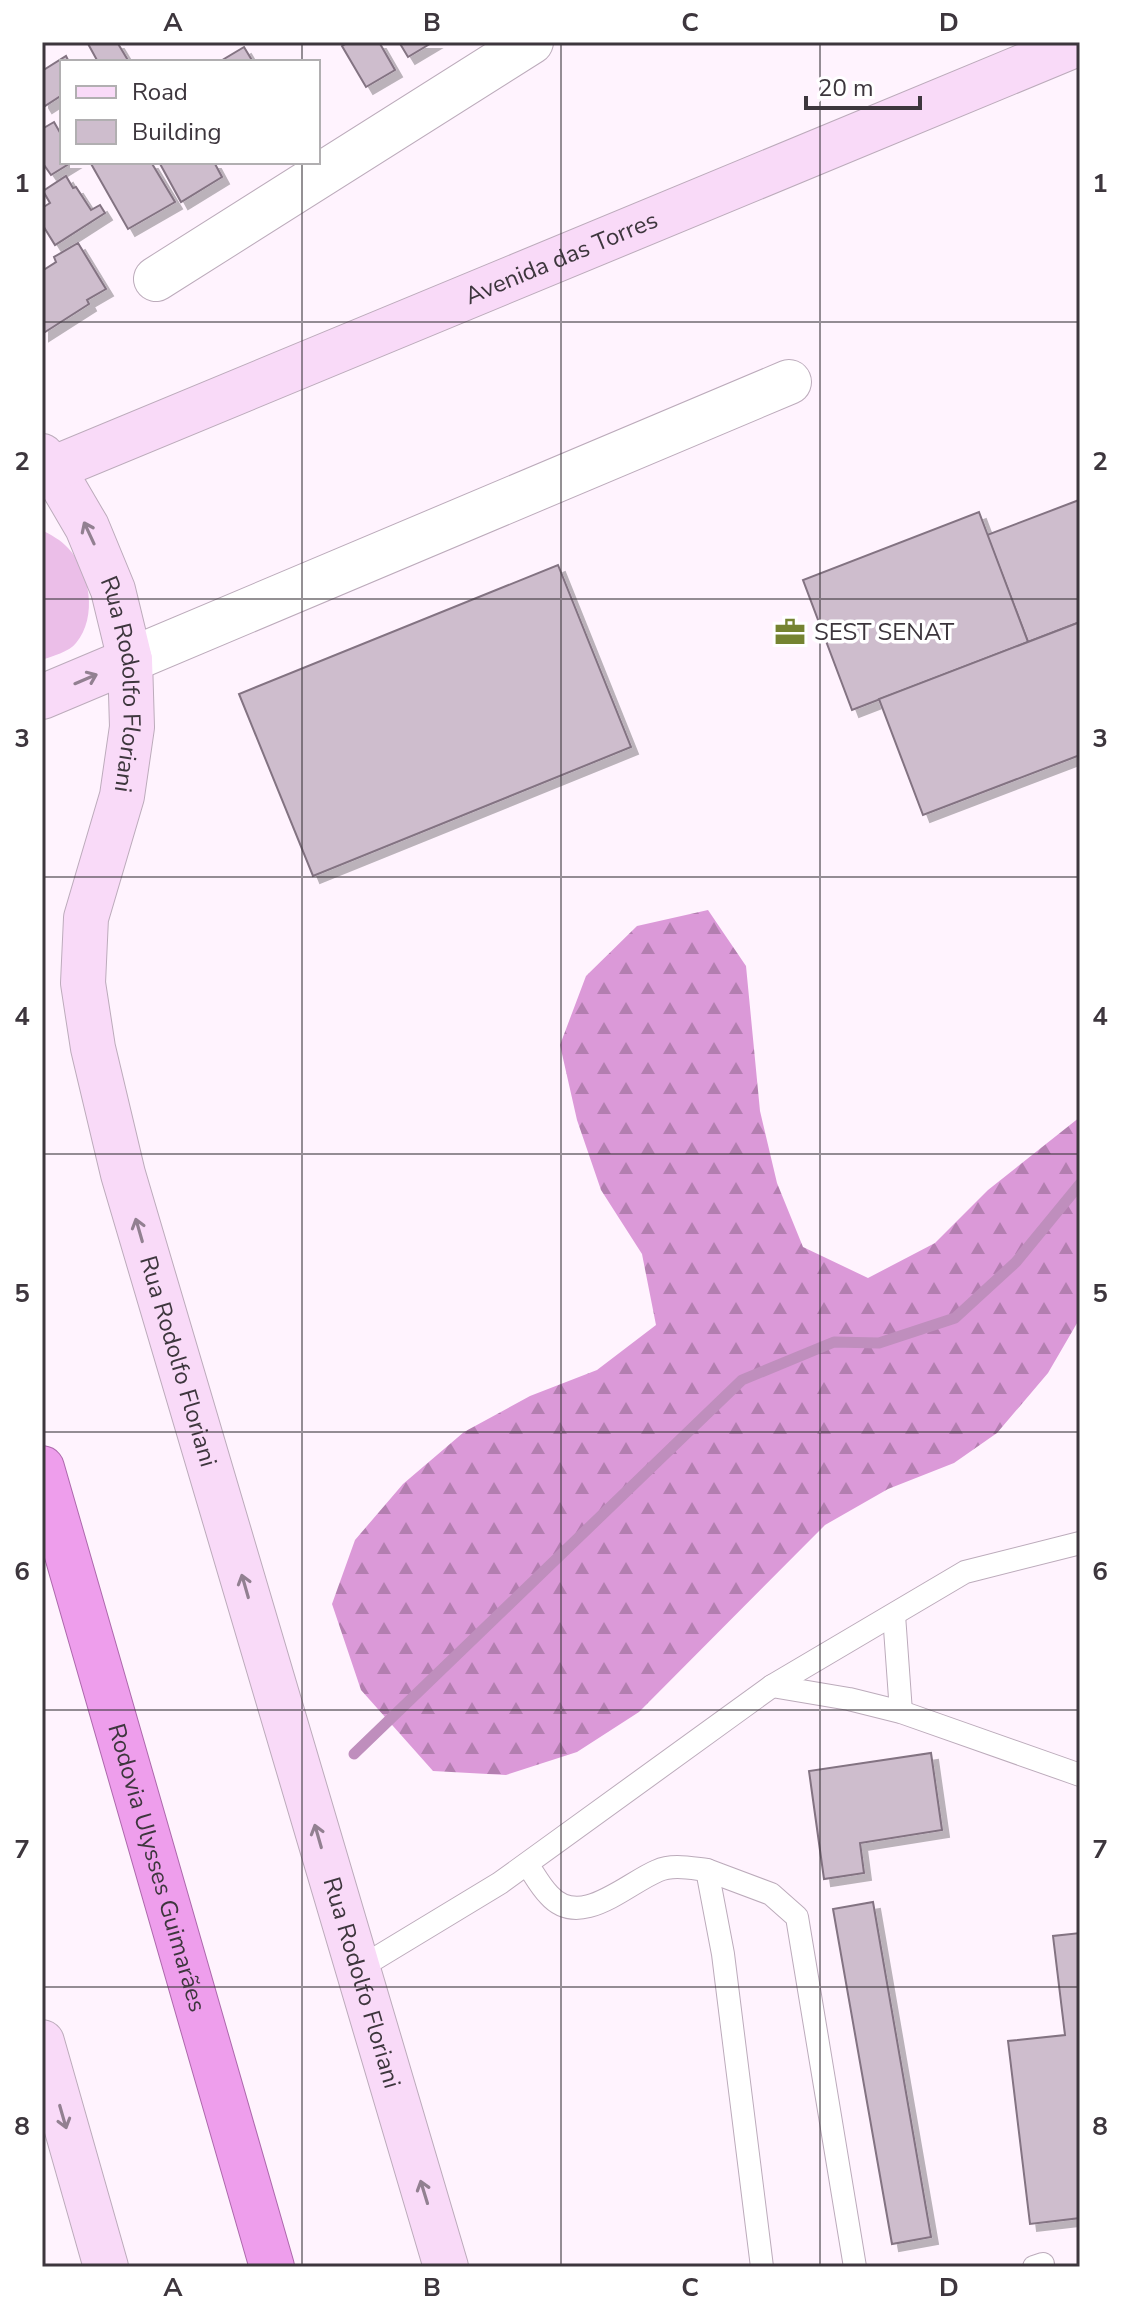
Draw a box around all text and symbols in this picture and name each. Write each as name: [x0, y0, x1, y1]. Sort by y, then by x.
text: A: [163, 5, 183, 40]
text: B: [423, 5, 441, 40]
text: C: [681, 5, 699, 40]
text: D: [939, 5, 959, 40]
legend: [60, 60, 320, 164]
scale bar: [806, 60, 920, 110]
text: 20 m: [818, 72, 874, 104]
text: Road: [132, 76, 188, 108]
text: Building: [132, 116, 222, 148]
text: 1: [14, 166, 30, 201]
text: 1: [1092, 166, 1108, 201]
street label: Avenida das Torres: [460, 204, 662, 312]
text: 2: [14, 444, 30, 479]
text: 2: [1092, 444, 1108, 479]
one-way arrow: [81, 521, 96, 545]
street label: Rua Rodolfo Floriani: [93, 571, 148, 794]
office icon: SEST SENAT: [773, 615, 807, 649]
place label: SEST SENAT: [814, 616, 955, 648]
one-way arrow: [73, 670, 98, 685]
text: 3: [14, 721, 30, 756]
text: 3: [1092, 721, 1108, 756]
text: 4: [14, 999, 30, 1034]
text: 4: [1092, 999, 1108, 1034]
one-way arrow: [131, 1217, 146, 1243]
street label: Rua Rodolfo Floriani: [132, 1252, 225, 1471]
text: 5: [14, 1276, 30, 1311]
text: 5: [1092, 1276, 1108, 1311]
text: 6: [14, 1554, 30, 1589]
text: 6: [1092, 1554, 1108, 1589]
one-way arrow: [237, 1574, 252, 1600]
street label: Rodovia Ulysses Guimarães: [100, 1720, 214, 2016]
one-way arrow: [310, 1823, 325, 1849]
text: 7: [14, 1832, 30, 1867]
text: 7: [1092, 1832, 1108, 1867]
street label: Rua Rodolfo Floriani: [316, 1873, 408, 2092]
one-way arrow: [56, 2103, 71, 2129]
text: 8: [14, 2109, 30, 2144]
text: 8: [1092, 2109, 1108, 2144]
one-way arrow: [416, 2180, 431, 2206]
text: A: [163, 2270, 183, 2305]
text: B: [423, 2270, 441, 2305]
text: C: [681, 2270, 699, 2305]
text: D: [939, 2270, 959, 2305]

